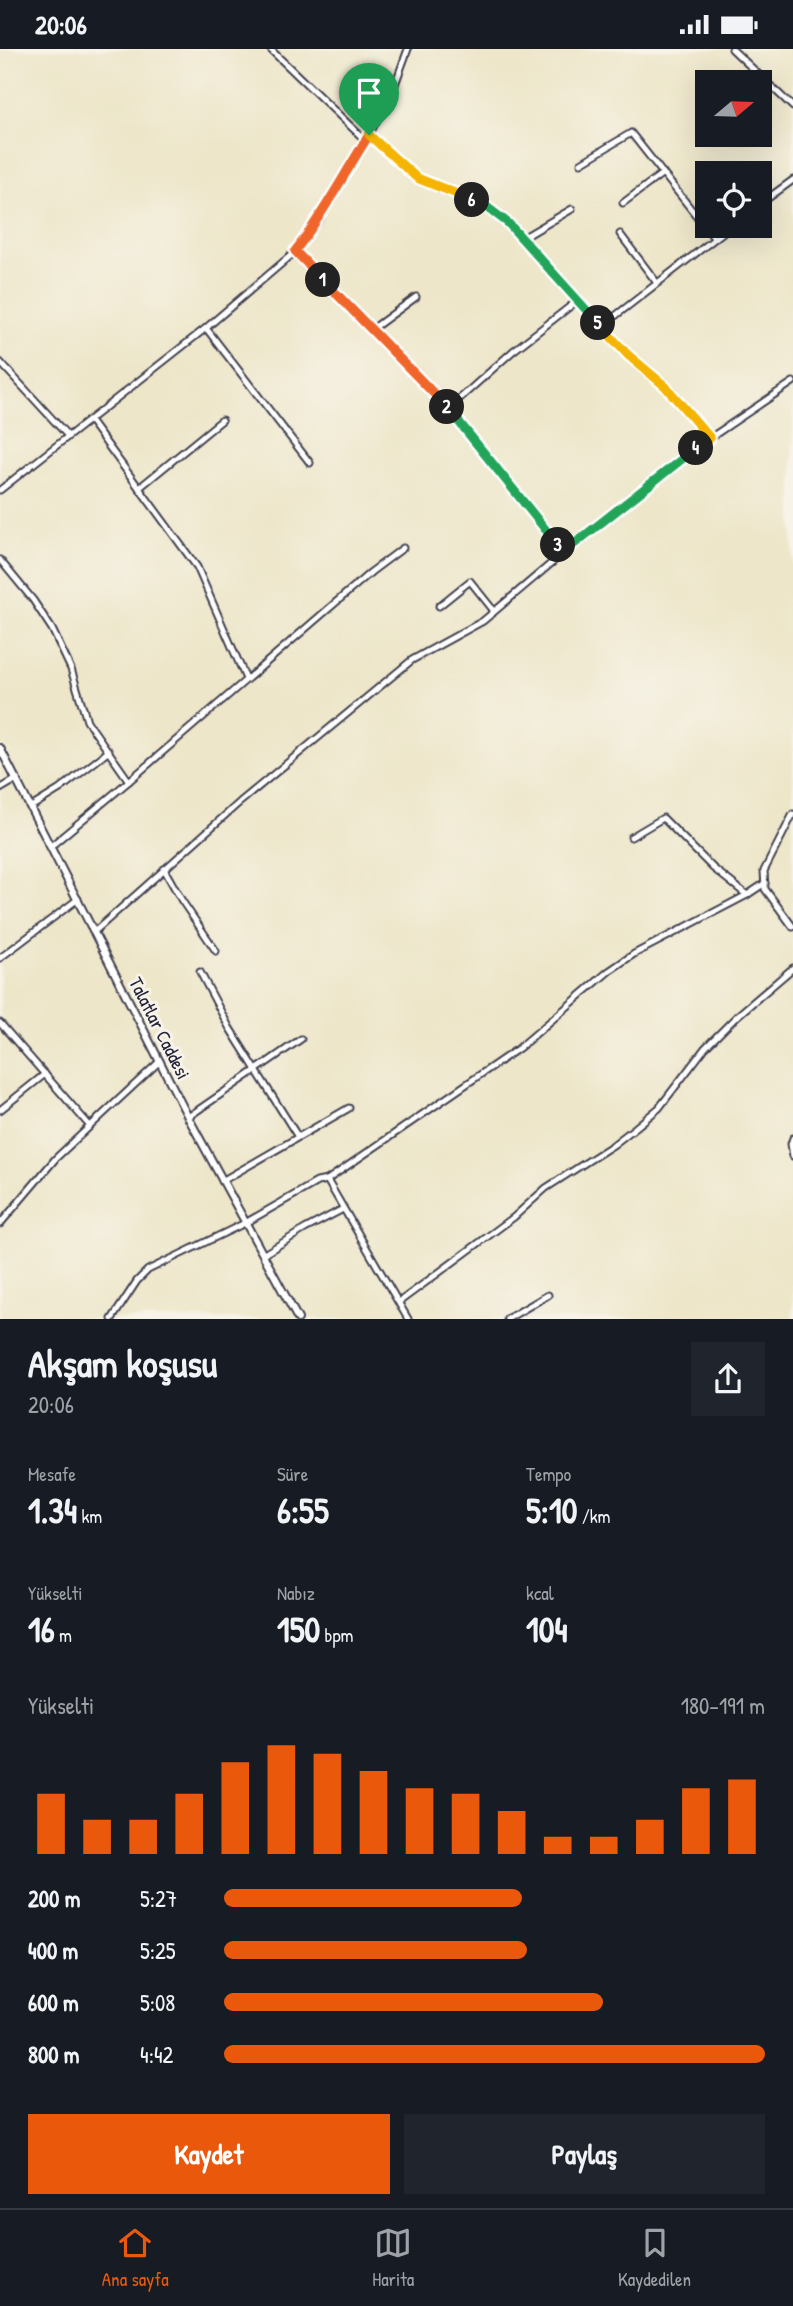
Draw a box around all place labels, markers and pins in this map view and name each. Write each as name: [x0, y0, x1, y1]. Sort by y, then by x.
pin: [339, 63, 399, 135]
pin: 6: [454, 183, 490, 217]
pin: 1: [306, 263, 340, 297]
pin: 5: [580, 305, 616, 341]
pin: 2: [430, 389, 464, 425]
pin: 4: [678, 431, 714, 465]
pin: 3: [540, 527, 576, 563]

